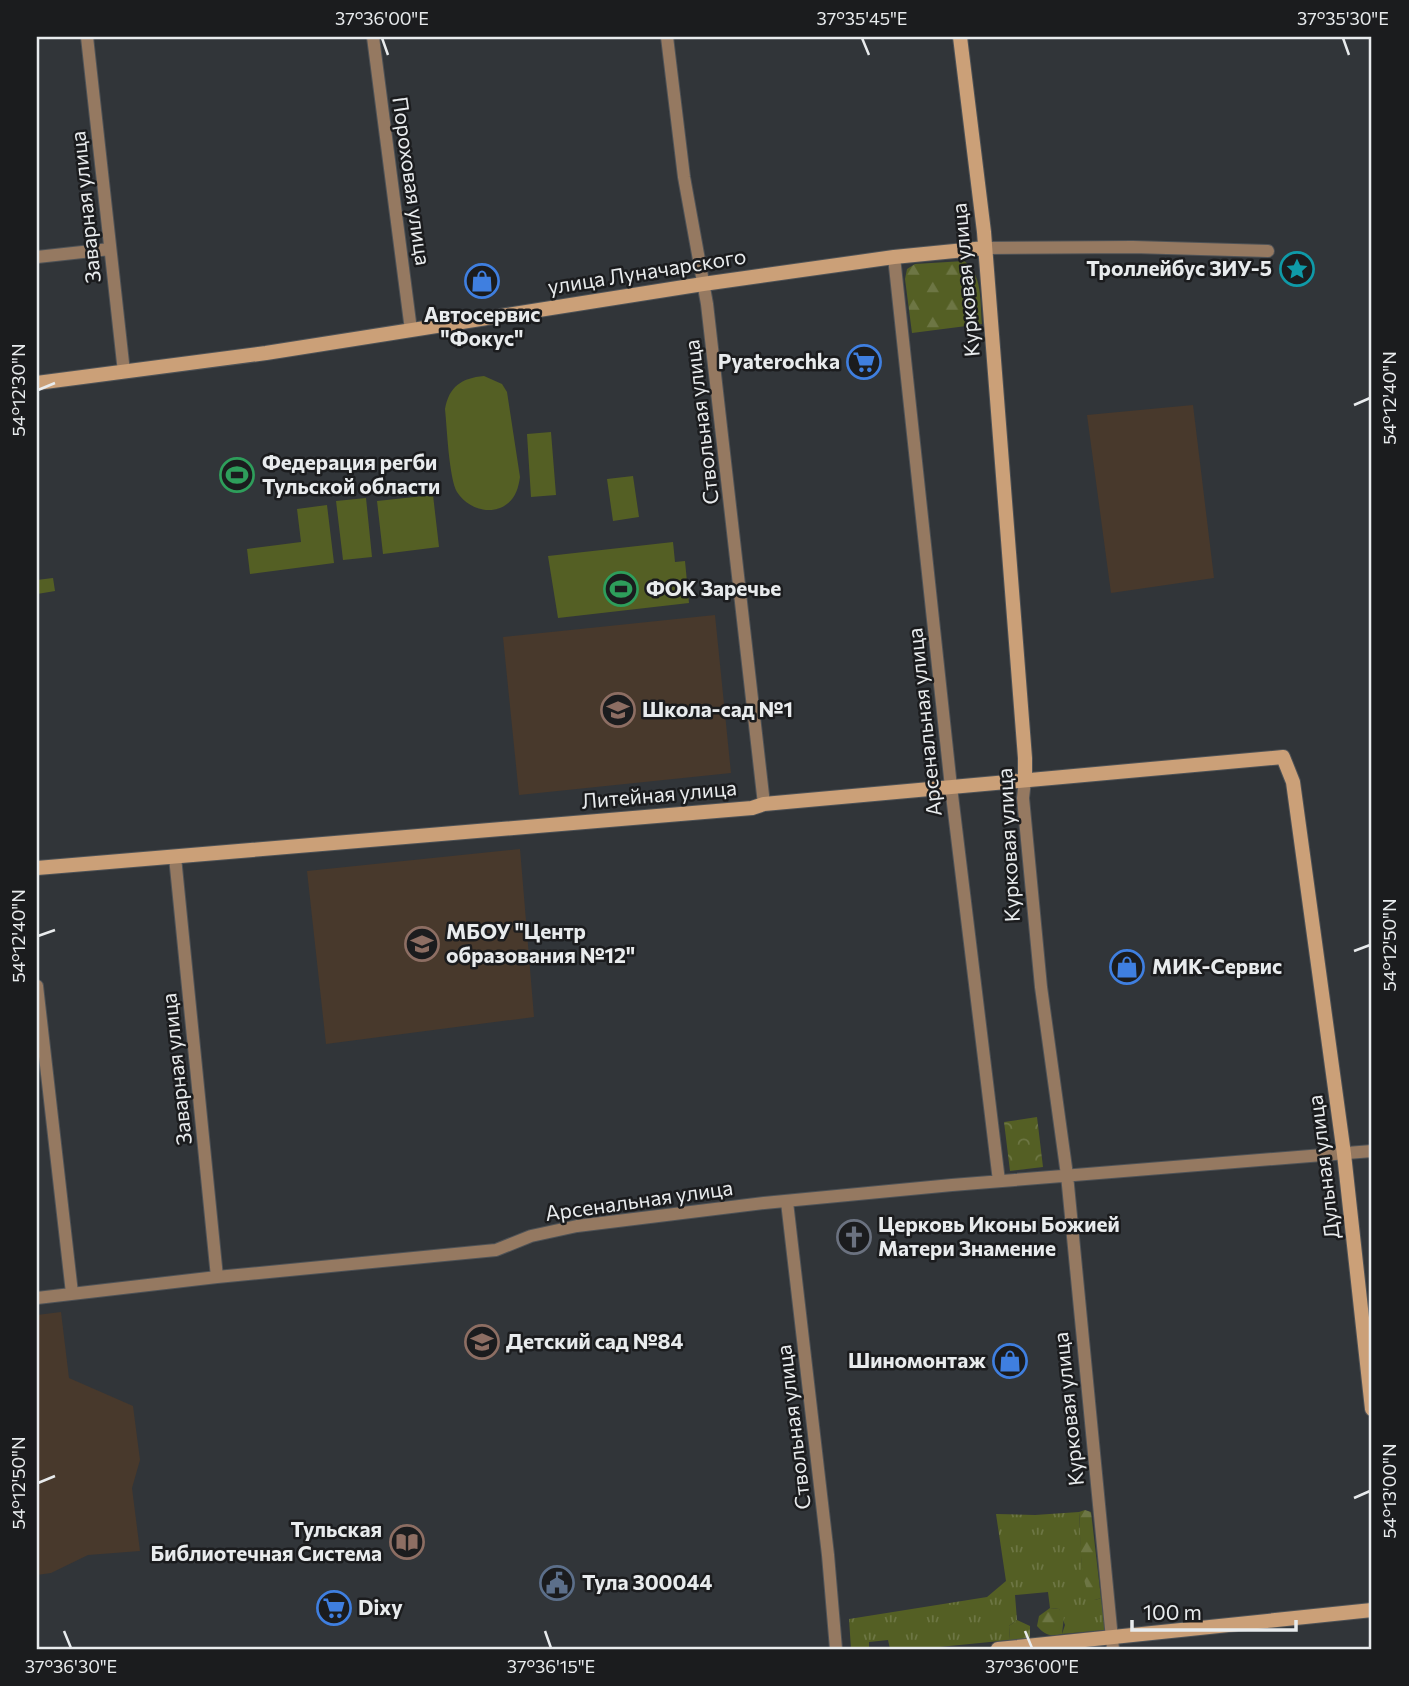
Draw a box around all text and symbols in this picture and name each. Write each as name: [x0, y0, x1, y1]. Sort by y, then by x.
text: 37°36'00"E: [335, 7, 429, 29]
text: 37°35'45"E: [816, 7, 908, 29]
text: 37°35'30"E: [1297, 7, 1389, 29]
street label: Пороховая улица: [388, 95, 437, 267]
street label: Заварная улица: [64, 130, 105, 284]
street label: Курковая улица: [945, 202, 984, 358]
street label: улица Луначарского: [546, 242, 748, 299]
place icon: Троллейбус ЗИУ-5: [1278, 250, 1316, 288]
place label: Троллейбус ЗИУ-5: [1086, 255, 1272, 280]
shop icon: Автосервис "Фокус": [463, 262, 501, 300]
place label: Автосервис "Фокус": [424, 301, 540, 350]
street label: Ствольная улица: [678, 338, 723, 506]
text: 54°12'30"N: [7, 343, 29, 437]
supermarket icon: Pyaterochka: [845, 343, 883, 381]
place label: Pyaterochka: [718, 348, 840, 373]
text: 54°12'40"N: [1378, 351, 1400, 445]
place label: Федерация регби Тульской области: [262, 449, 440, 498]
sports icon: Федерация регби Тульской области: [218, 456, 256, 494]
sports icon: ФОК Заречье: [602, 570, 640, 608]
place label: ФОК Заречье: [646, 575, 781, 600]
street label: Арсенальная улица: [901, 627, 946, 818]
school or university icon: Школа-сад №1: [599, 691, 637, 729]
place label: Школа-сад №1: [642, 696, 793, 721]
street label: Курковая улица: [991, 767, 1024, 923]
street label: Литейная улица: [580, 774, 738, 813]
text: 54°12'40"N: [7, 889, 29, 983]
text: 54°12'50"N: [1378, 898, 1400, 992]
place label: МБОУ "Центр образования №12": [446, 918, 635, 967]
school or university icon: МБОУ "Центр образования №12": [403, 925, 441, 963]
shop icon: МИК-Сервис: [1108, 948, 1146, 986]
place label: МИК-Сервис: [1152, 953, 1282, 978]
street label: Заварная улица: [155, 992, 196, 1146]
street label: Дульная улица: [1301, 1094, 1344, 1241]
street label: Арсенальная улица: [543, 1174, 734, 1225]
place label: Церковь Иконы Божией Матери Знамение: [878, 1211, 1120, 1260]
church icon: Церковь Иконы Божией Матери Знамение: [835, 1218, 873, 1256]
school or university icon: Детский сад №84: [463, 1323, 501, 1361]
place label: Детский сад №84: [506, 1328, 684, 1353]
street label: Курковая улица: [1047, 1331, 1088, 1487]
shop icon: Шиномонтаж: [991, 1342, 1029, 1380]
street label: Ствольная улица: [770, 1343, 815, 1511]
place label: Шиномонтаж: [848, 1347, 986, 1372]
text: 54°12'50"N: [7, 1436, 29, 1530]
text: 54°13'00"N: [1378, 1444, 1400, 1538]
place label: Тульская Библиотечная Система: [151, 1516, 382, 1565]
library icon: Тульская Библиотечная Система: [388, 1523, 426, 1561]
public building icon: Тула 300044: [538, 1564, 576, 1602]
place label: Тула 300044: [582, 1569, 712, 1594]
scale bar: [1132, 1588, 1297, 1632]
supermarket icon: Dixy: [315, 1589, 353, 1627]
place label: Dixy: [358, 1594, 403, 1619]
text: 100 m: [1143, 1599, 1202, 1624]
text: 37°36'30"E: [25, 1655, 117, 1677]
text: 37°36'15"E: [507, 1655, 595, 1677]
text: 37°36'00"E: [985, 1655, 1079, 1677]

